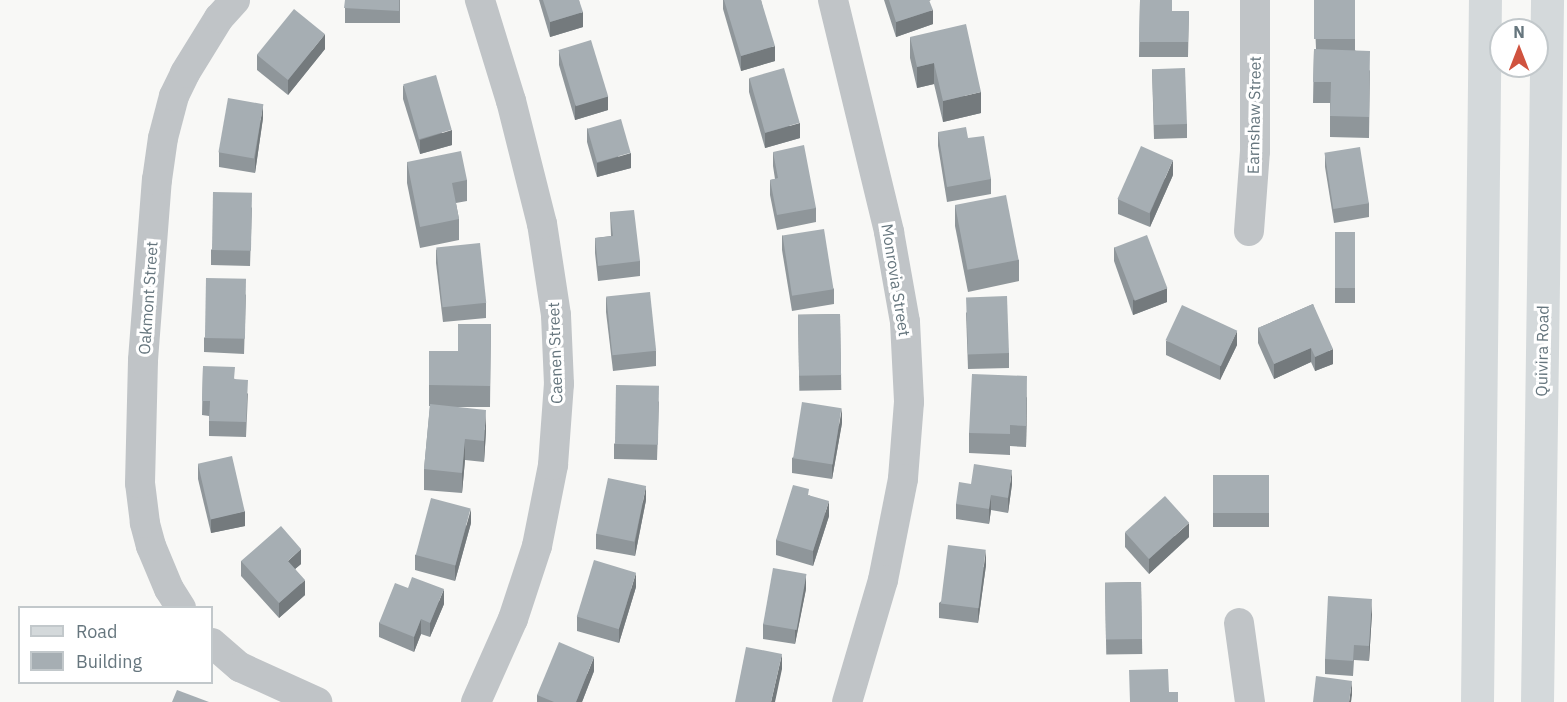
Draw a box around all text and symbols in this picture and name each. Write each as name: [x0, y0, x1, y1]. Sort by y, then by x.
north arrow: [1489, 18, 1549, 78]
text: N: [1513, 22, 1525, 42]
street label: Earnshaw Street: [1243, 56, 1265, 174]
street label: Monrovia Street: [878, 222, 914, 338]
street label: Oakmont Street: [134, 241, 162, 355]
street label: Caenen Street: [544, 302, 566, 404]
street label: Quivira Road: [1532, 305, 1552, 397]
legend: [18, 606, 213, 684]
text: Road: [76, 620, 117, 643]
text: Building: [76, 650, 142, 673]

